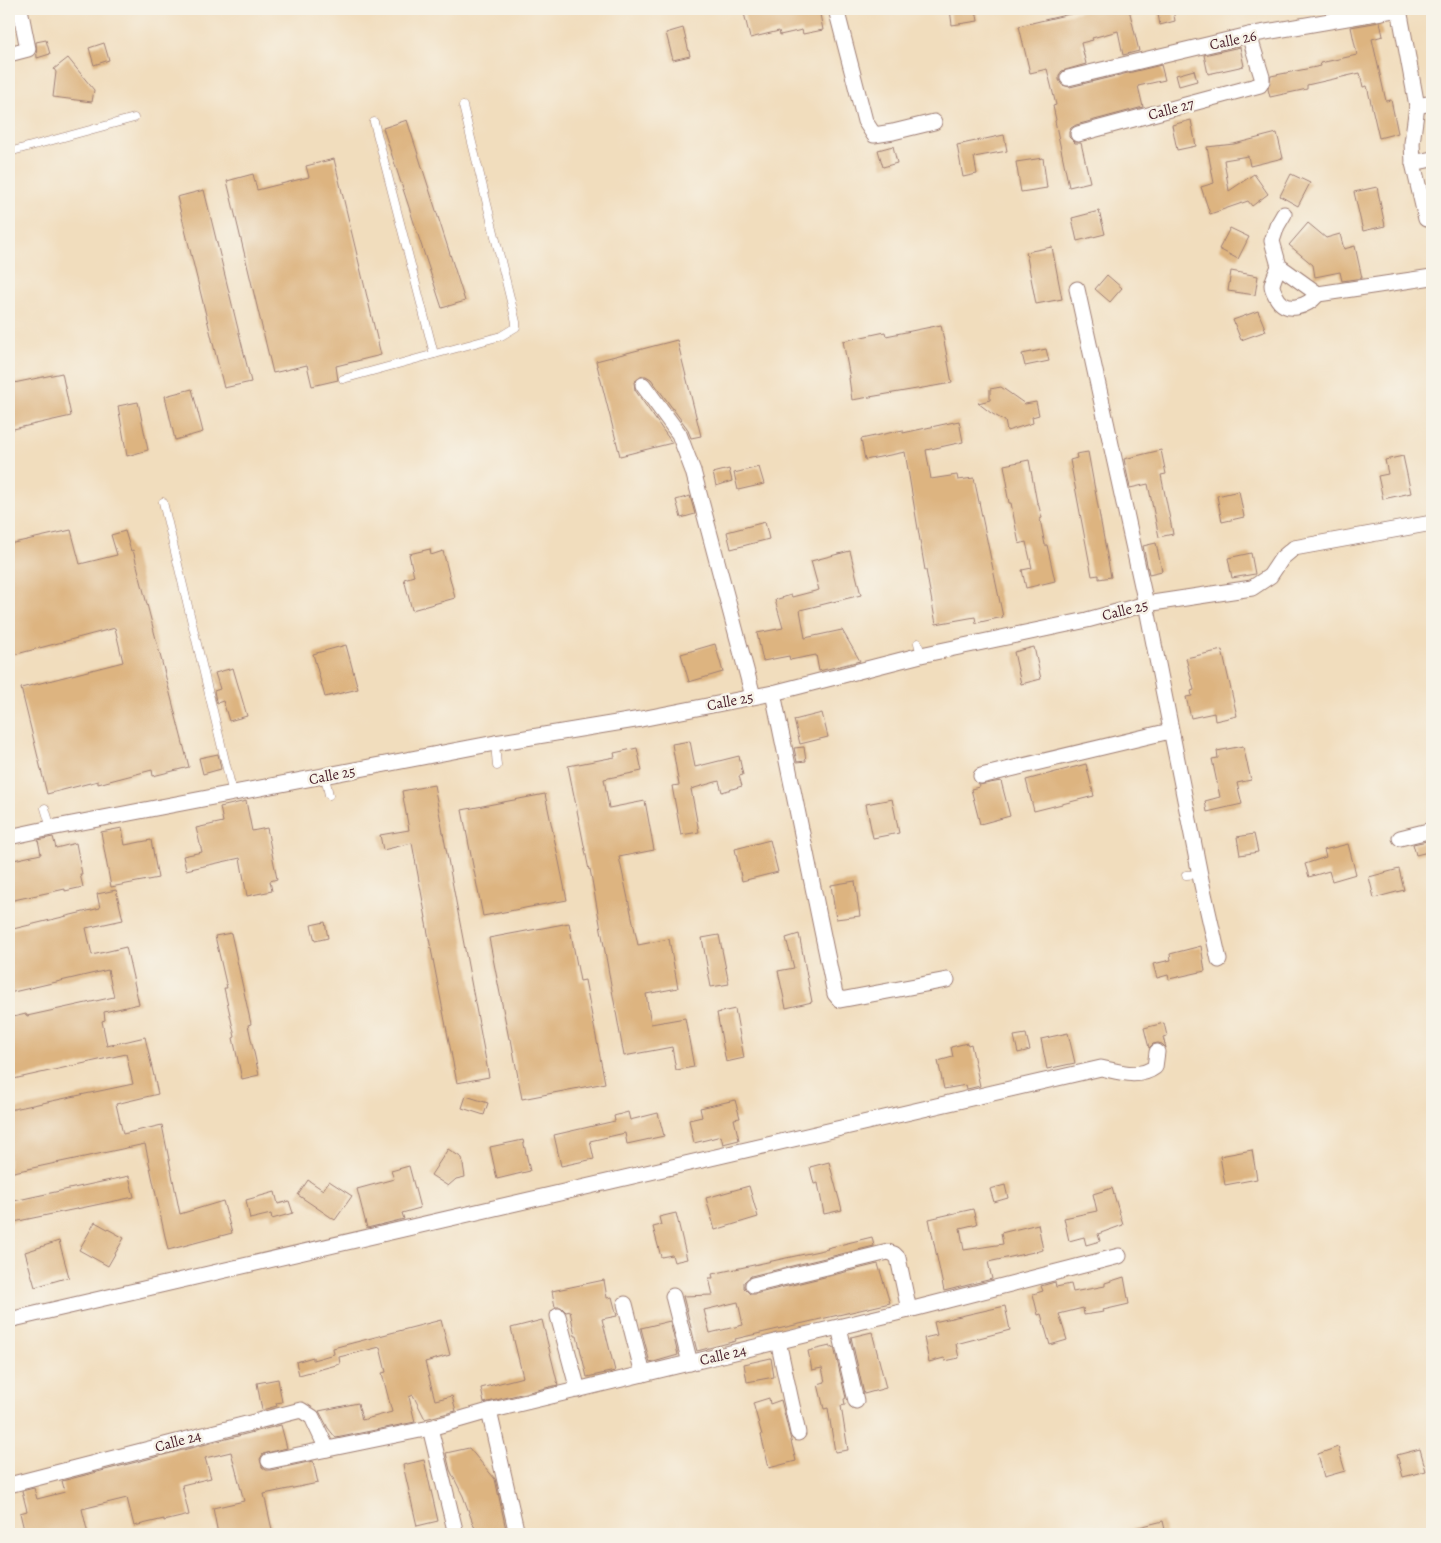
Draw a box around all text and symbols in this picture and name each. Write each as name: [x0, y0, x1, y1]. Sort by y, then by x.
street label: Calle 26: [1208, 25, 1258, 55]
street label: Calle 27: [1146, 93, 1197, 125]
street label: Calle 25: [1100, 595, 1150, 625]
street label: Calle 25: [705, 687, 755, 715]
street label: Calle 25: [307, 761, 357, 789]
street label: Calle 24: [698, 1340, 748, 1370]
street label: Calle 24: [153, 1425, 204, 1457]

